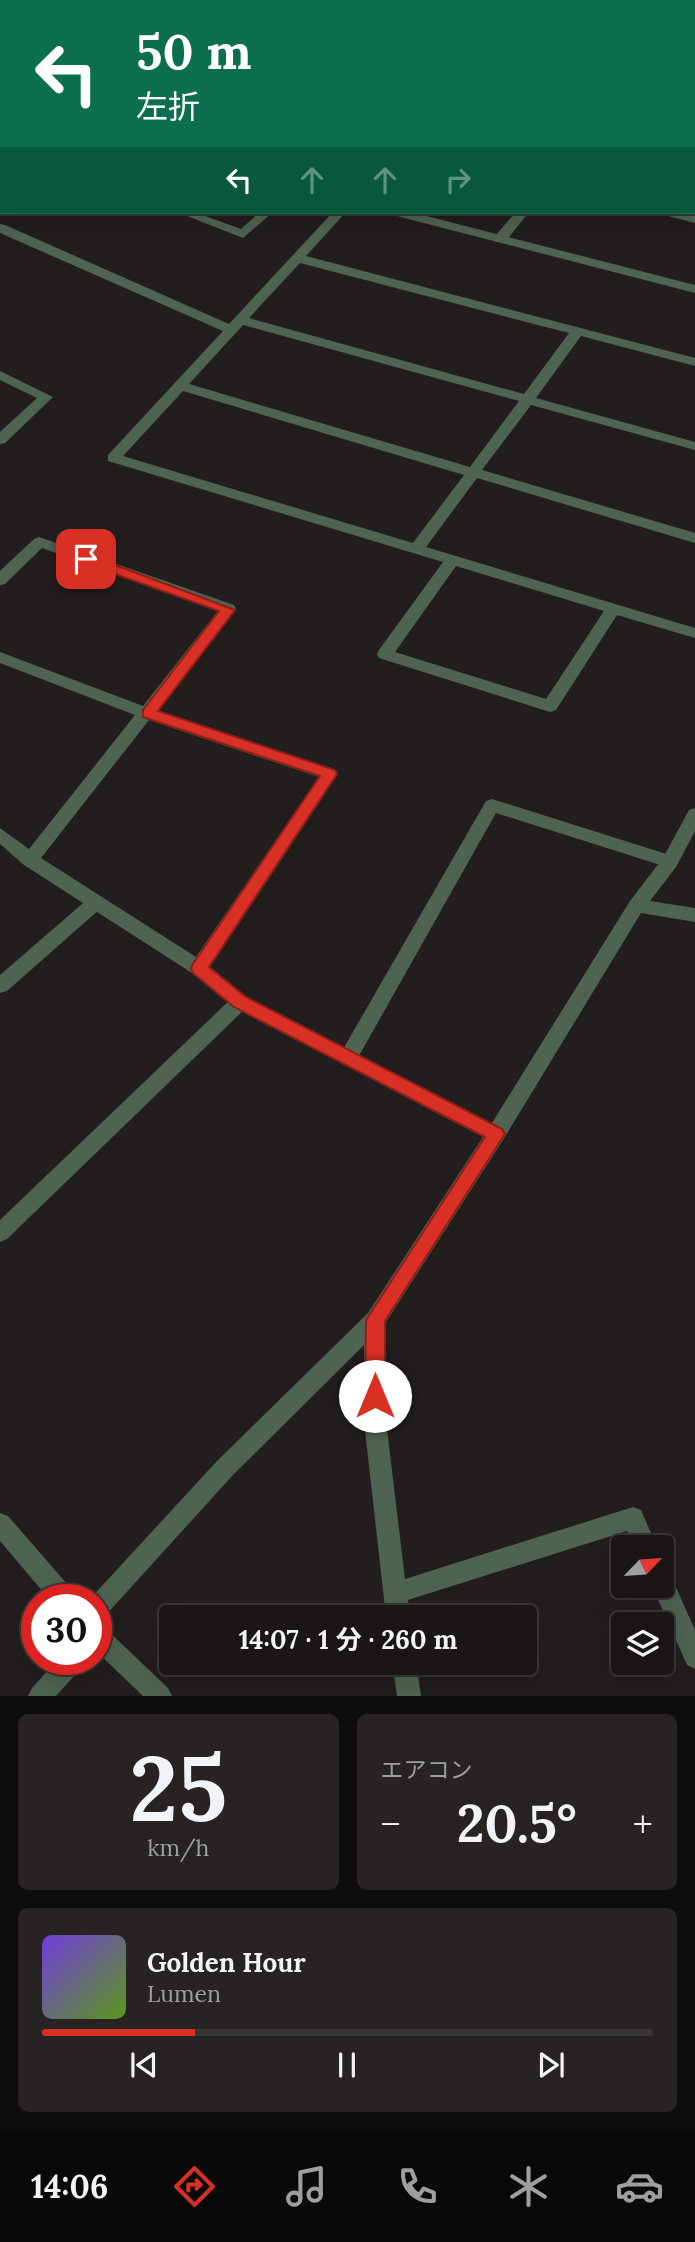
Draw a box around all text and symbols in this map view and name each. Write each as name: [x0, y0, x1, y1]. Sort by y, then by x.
text: 50 m: [136, 20, 252, 82]
icon: left: [21, 28, 112, 119]
text: 左折: [136, 86, 200, 127]
icon: left: [220, 161, 258, 199]
icon: ahead: [293, 161, 331, 199]
icon: ahead: [366, 161, 404, 199]
icon: right: [439, 161, 477, 199]
pin: [56, 529, 116, 589]
icon: arrive: [67, 540, 105, 578]
position arrow: [338, 1359, 412, 1433]
north arrow: [611, 1535, 674, 1598]
map controls: [611, 1535, 674, 1675]
speed limit sign: 30: [21, 1584, 112, 1675]
button: layers: [611, 1612, 674, 1675]
text: 14:07 · 1 分 · 260 m: [239, 1623, 457, 1656]
text: 25: [129, 1729, 227, 1846]
text: エアコン: [381, 1755, 473, 1784]
text: 20.5°: [457, 1790, 577, 1856]
text: −: [381, 1800, 401, 1848]
text: +: [633, 1800, 653, 1848]
text: km/h: [147, 1833, 209, 1862]
text: Golden Hour: [147, 1946, 306, 1979]
text: Lumen: [147, 1979, 221, 2008]
icon: previous: [125, 2046, 163, 2084]
icon: pause: [328, 2046, 366, 2084]
icon: next: [532, 2046, 570, 2084]
icon: directions: [170, 2162, 219, 2211]
icon: music: [282, 2162, 331, 2211]
icon: phone: [393, 2162, 442, 2211]
icon: climate: [504, 2162, 553, 2211]
icon: car: [615, 2162, 664, 2211]
text: 14:06: [31, 2166, 108, 2207]

